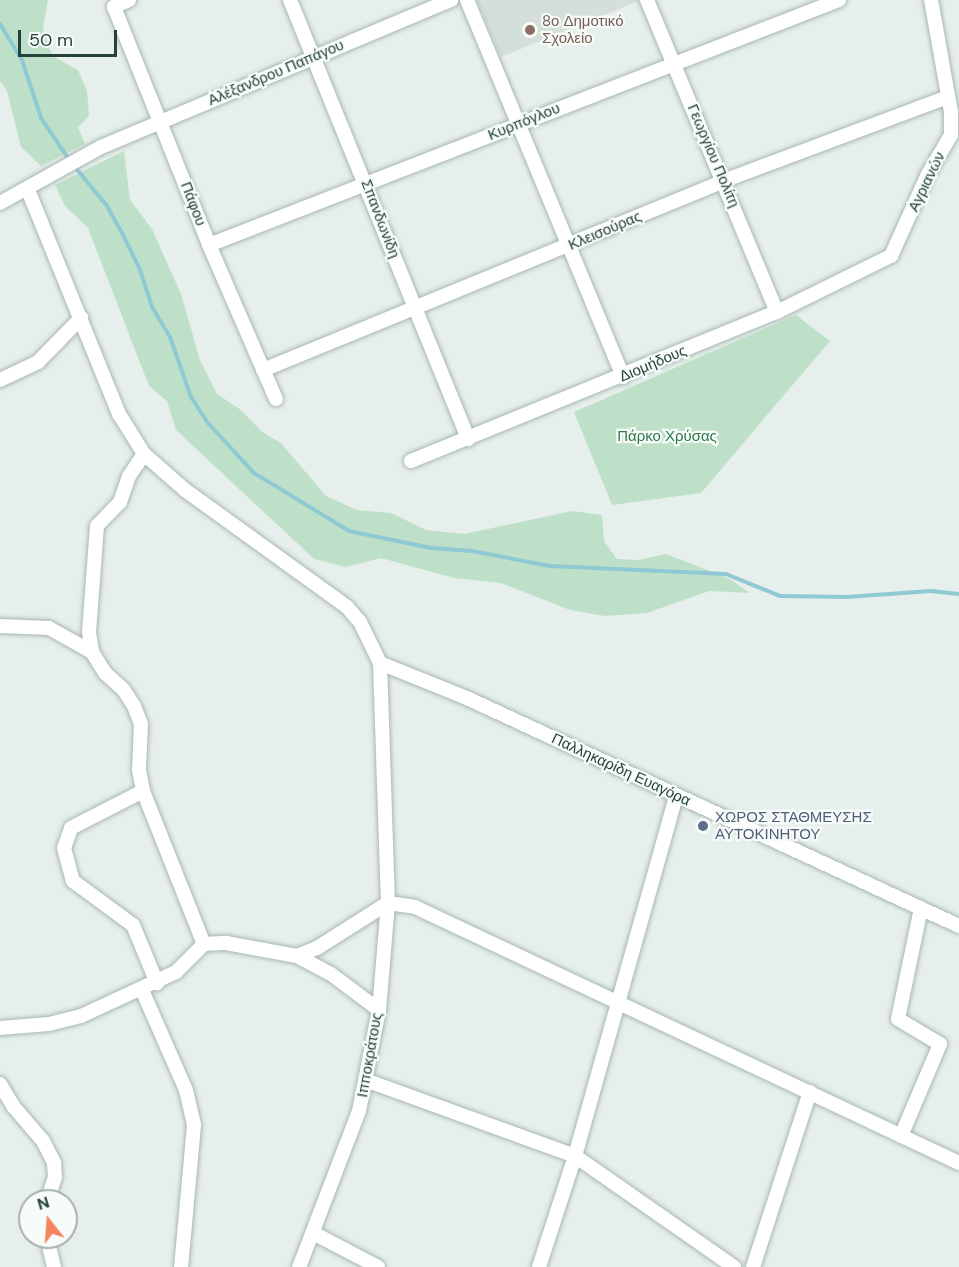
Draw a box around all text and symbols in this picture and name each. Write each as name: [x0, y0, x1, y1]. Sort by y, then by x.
place label: 8ο Δημοτικό Σχολείο: [542, 12, 624, 47]
scale bar: [21, 18, 120, 56]
marker: 8ο Δημοτικό Σχολείο: [523, 23, 537, 37]
text: 50 m: [29, 28, 73, 52]
street label: Αλέξανδρου Παπάγου: [205, 36, 347, 110]
street label: Κυρπόγλου: [485, 99, 563, 145]
street label: Γεωργίου Πολίτη: [683, 102, 743, 210]
street label: Αγριανών: [905, 149, 949, 215]
street label: Σπανδωνίδη: [357, 177, 403, 261]
street label: Πάφου: [176, 179, 210, 229]
street label: Κλεισούρας: [566, 208, 644, 254]
street label: Διομήδους: [617, 342, 689, 386]
park label: Πάρκο Χρύσας: [617, 428, 717, 446]
street label: Παλληκαρίδη Ευαγόρα: [549, 730, 693, 810]
place label: ΧΩΡΟΣ ΣΤΑΘΜΕΥΣΗΣ ΑΥΤΟΚΙΝΗΤΟΥ: [715, 808, 872, 843]
marker: ΧΩΡΟΣ ΣΤΑΘΜΕΥΣΗΣ ΑΥΤΟΚΙΝΗΤΟΥ: [696, 819, 710, 833]
street label: Ιπποκράτους: [354, 1011, 386, 1099]
north arrow: [18, 1189, 78, 1249]
text: N: [35, 1191, 52, 1215]

